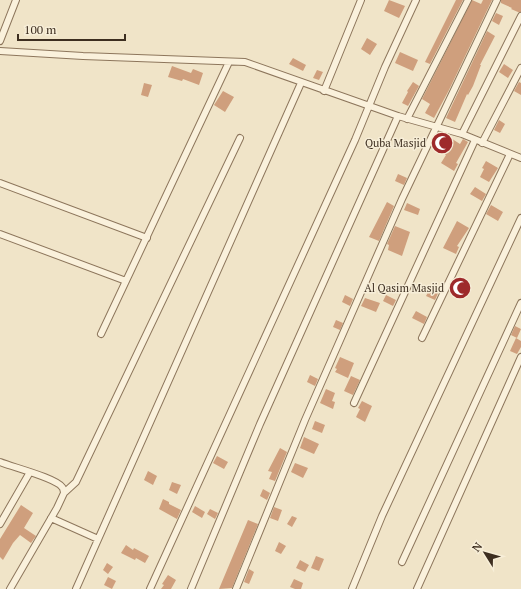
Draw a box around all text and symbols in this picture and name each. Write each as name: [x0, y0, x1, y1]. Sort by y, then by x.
scale bar: [18, 16, 125, 42]
text: 100 m: [24, 22, 57, 37]
mosque icon: Quba Masjid: [429, 130, 455, 156]
place label: Quba Masjid: [365, 136, 426, 150]
mosque icon: Al Qasim Masjid: [447, 275, 473, 301]
place label: Al Qasim Masjid: [364, 281, 444, 295]
north arrow: [465, 533, 505, 573]
text: N: [469, 539, 486, 555]

